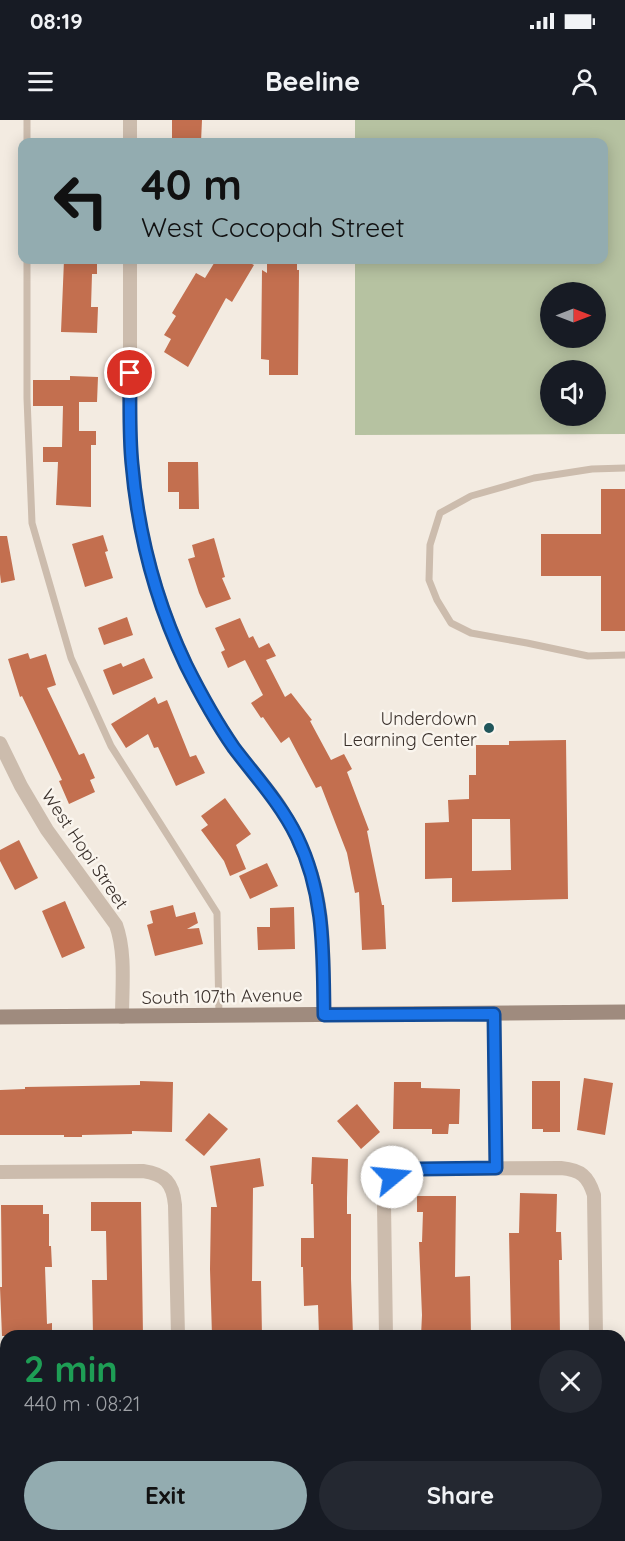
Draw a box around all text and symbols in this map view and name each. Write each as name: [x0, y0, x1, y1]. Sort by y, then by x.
text: 08:19: [30, 7, 83, 35]
text: Beeline: [265, 64, 360, 98]
icon: menu: [24, 65, 57, 98]
icon: person: [568, 65, 601, 98]
text: 40 m: [141, 158, 242, 211]
icon: left: [42, 162, 120, 240]
text: West Cocopah Street: [141, 210, 405, 244]
north arrow: [540, 282, 606, 348]
map controls: [540, 282, 606, 426]
pin: [104, 347, 155, 398]
icon: arrive: [113, 356, 146, 389]
button: sound: [540, 360, 606, 426]
place label: Underdown Learning Center: [343, 707, 477, 751]
marker: Underdown Learning Center: [482, 721, 496, 735]
street label: West Hopi Street: [36, 785, 134, 913]
street label: South 107th Avenue: [141, 983, 303, 1009]
position arrow: [360, 1145, 424, 1209]
text: 2 min: [24, 1346, 118, 1391]
button: close: [539, 1350, 602, 1413]
text: 440 m · 08:21: [24, 1391, 140, 1416]
button: Exit: [24, 1461, 307, 1530]
button: Share: [319, 1461, 602, 1530]

